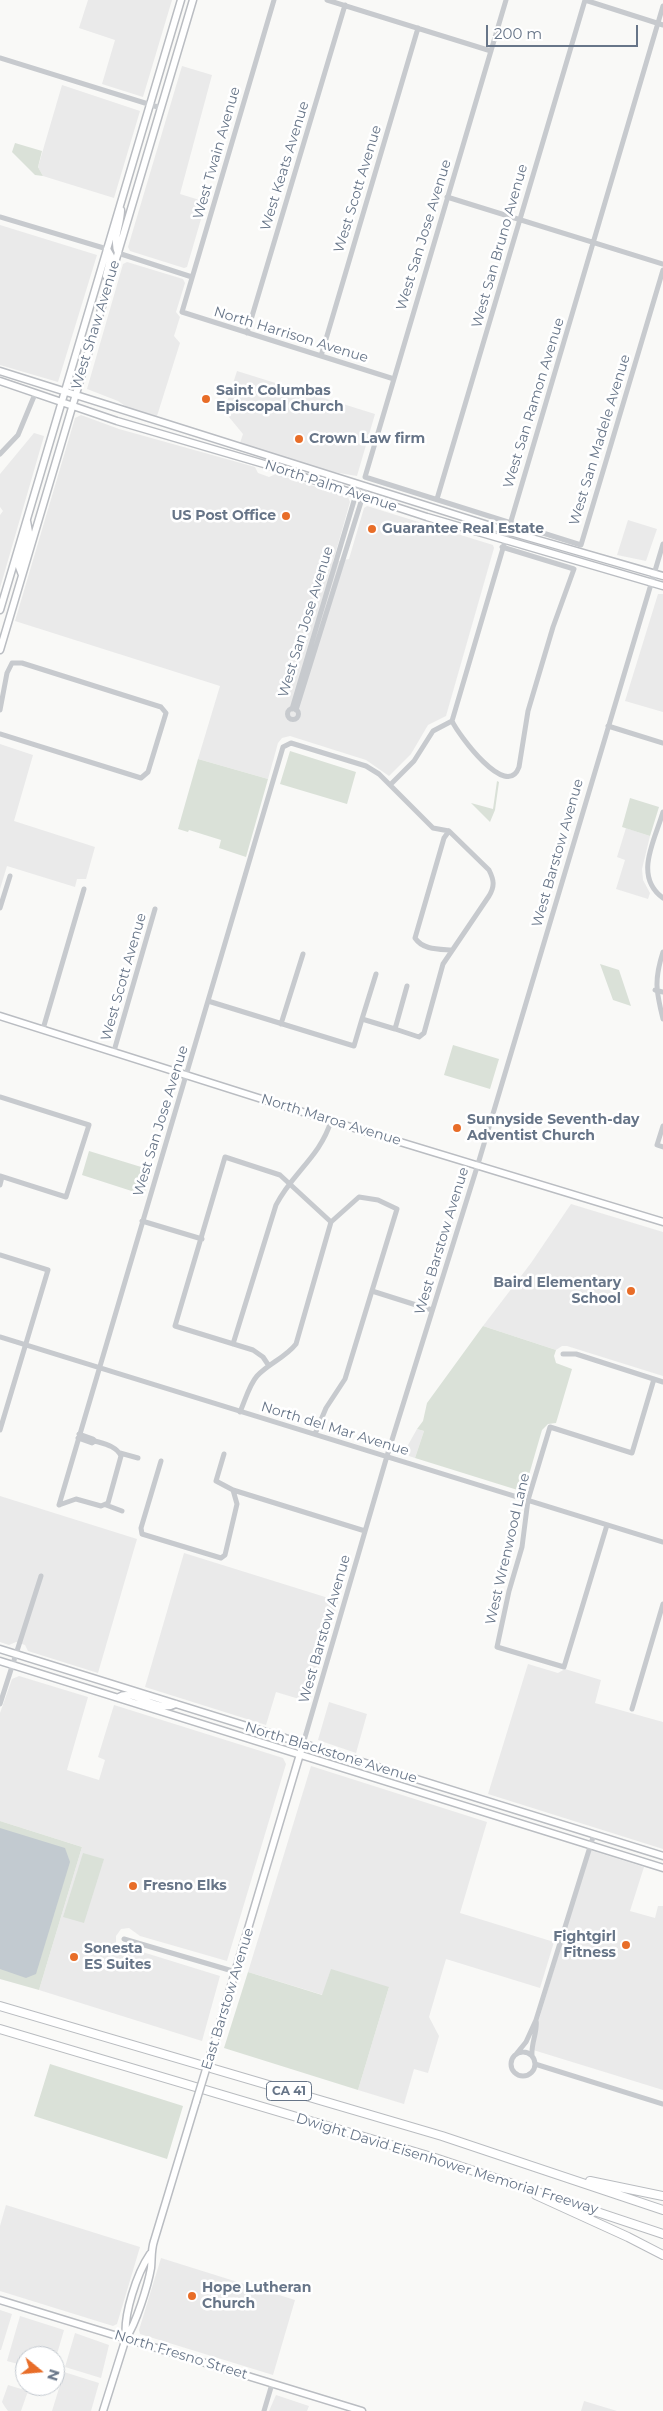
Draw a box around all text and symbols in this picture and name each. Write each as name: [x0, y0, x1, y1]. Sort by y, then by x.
scale bar: [488, 15, 640, 47]
text: 200 m: [494, 24, 542, 43]
street label: West Twain Avenue: [190, 85, 244, 221]
street label: West Keats Avenue: [257, 99, 313, 233]
street label: West Scott Avenue: [331, 123, 385, 255]
street label: West San Jose Avenue: [393, 157, 455, 313]
street label: West San Bruno Avenue: [469, 162, 531, 330]
street label: West Shaw Avenue: [68, 258, 124, 392]
street label: North Harrison Avenue: [212, 303, 370, 367]
street label: West San Ramon Avenue: [500, 316, 568, 490]
street label: West San Madele Avenue: [566, 353, 634, 527]
place label: Saint Columbas Episcopal Church: [216, 383, 344, 416]
marker: Saint Columbas Episcopal Church: [200, 393, 212, 405]
place label: Crown Law firm: [309, 431, 425, 447]
marker: Crown Law firm: [293, 433, 305, 445]
street label: North Palm Avenue: [263, 457, 399, 515]
place label: US Post Office: [171, 508, 276, 524]
marker: US Post Office: [280, 510, 292, 522]
place label: Guarantee Real Estate: [382, 521, 544, 537]
marker: Guarantee Real Estate: [366, 523, 378, 535]
street label: West San Jose Avenue: [275, 544, 337, 700]
street label: West Barstow Avenue: [529, 777, 587, 929]
street label: West Scott Avenue: [98, 911, 150, 1043]
street label: West San Jose Avenue: [130, 1043, 192, 1199]
street label: North Maroa Avenue: [259, 1091, 403, 1149]
place label: Sunnyside Seventh-day Adventist Church: [467, 1112, 639, 1144]
marker: Sunnyside Seventh-day Adventist Church: [451, 1122, 463, 1134]
street label: West Barstow Avenue: [412, 1165, 472, 1317]
place label: Baird Elementary School: [493, 1275, 621, 1308]
marker: Baird Elementary School: [625, 1285, 637, 1297]
street label: North del Mar Avenue: [259, 1398, 411, 1460]
street label: West Wrenwood Lane: [482, 1472, 534, 1626]
street label: West Barstow Avenue: [296, 1553, 354, 1705]
street label: North Blackstone Avenue: [243, 1719, 419, 1787]
place label: Fresno Elks: [143, 1878, 227, 1894]
marker: Fresno Elks: [127, 1880, 139, 1892]
street label: East Barstow Avenue: [198, 1926, 258, 2072]
place label: Fightgirl Fitness: [553, 1929, 616, 1961]
marker: Fightgirl Fitness: [620, 1939, 632, 1951]
place label: Sonesta ES Suites: [84, 1941, 151, 1974]
marker: Sonesta ES Suites: [68, 1951, 80, 1963]
road number: CA 41: [266, 2082, 312, 2100]
street label: Dwight David Eisenhower Memorial Freeway: [294, 2110, 600, 2218]
place label: Hope Lutheran Church: [202, 2280, 311, 2312]
marker: Hope Lutheran Church: [186, 2290, 198, 2302]
street label: North Fresno Street: [112, 2327, 250, 2383]
north arrow: [15, 2346, 65, 2396]
text: N: [43, 2367, 64, 2383]

